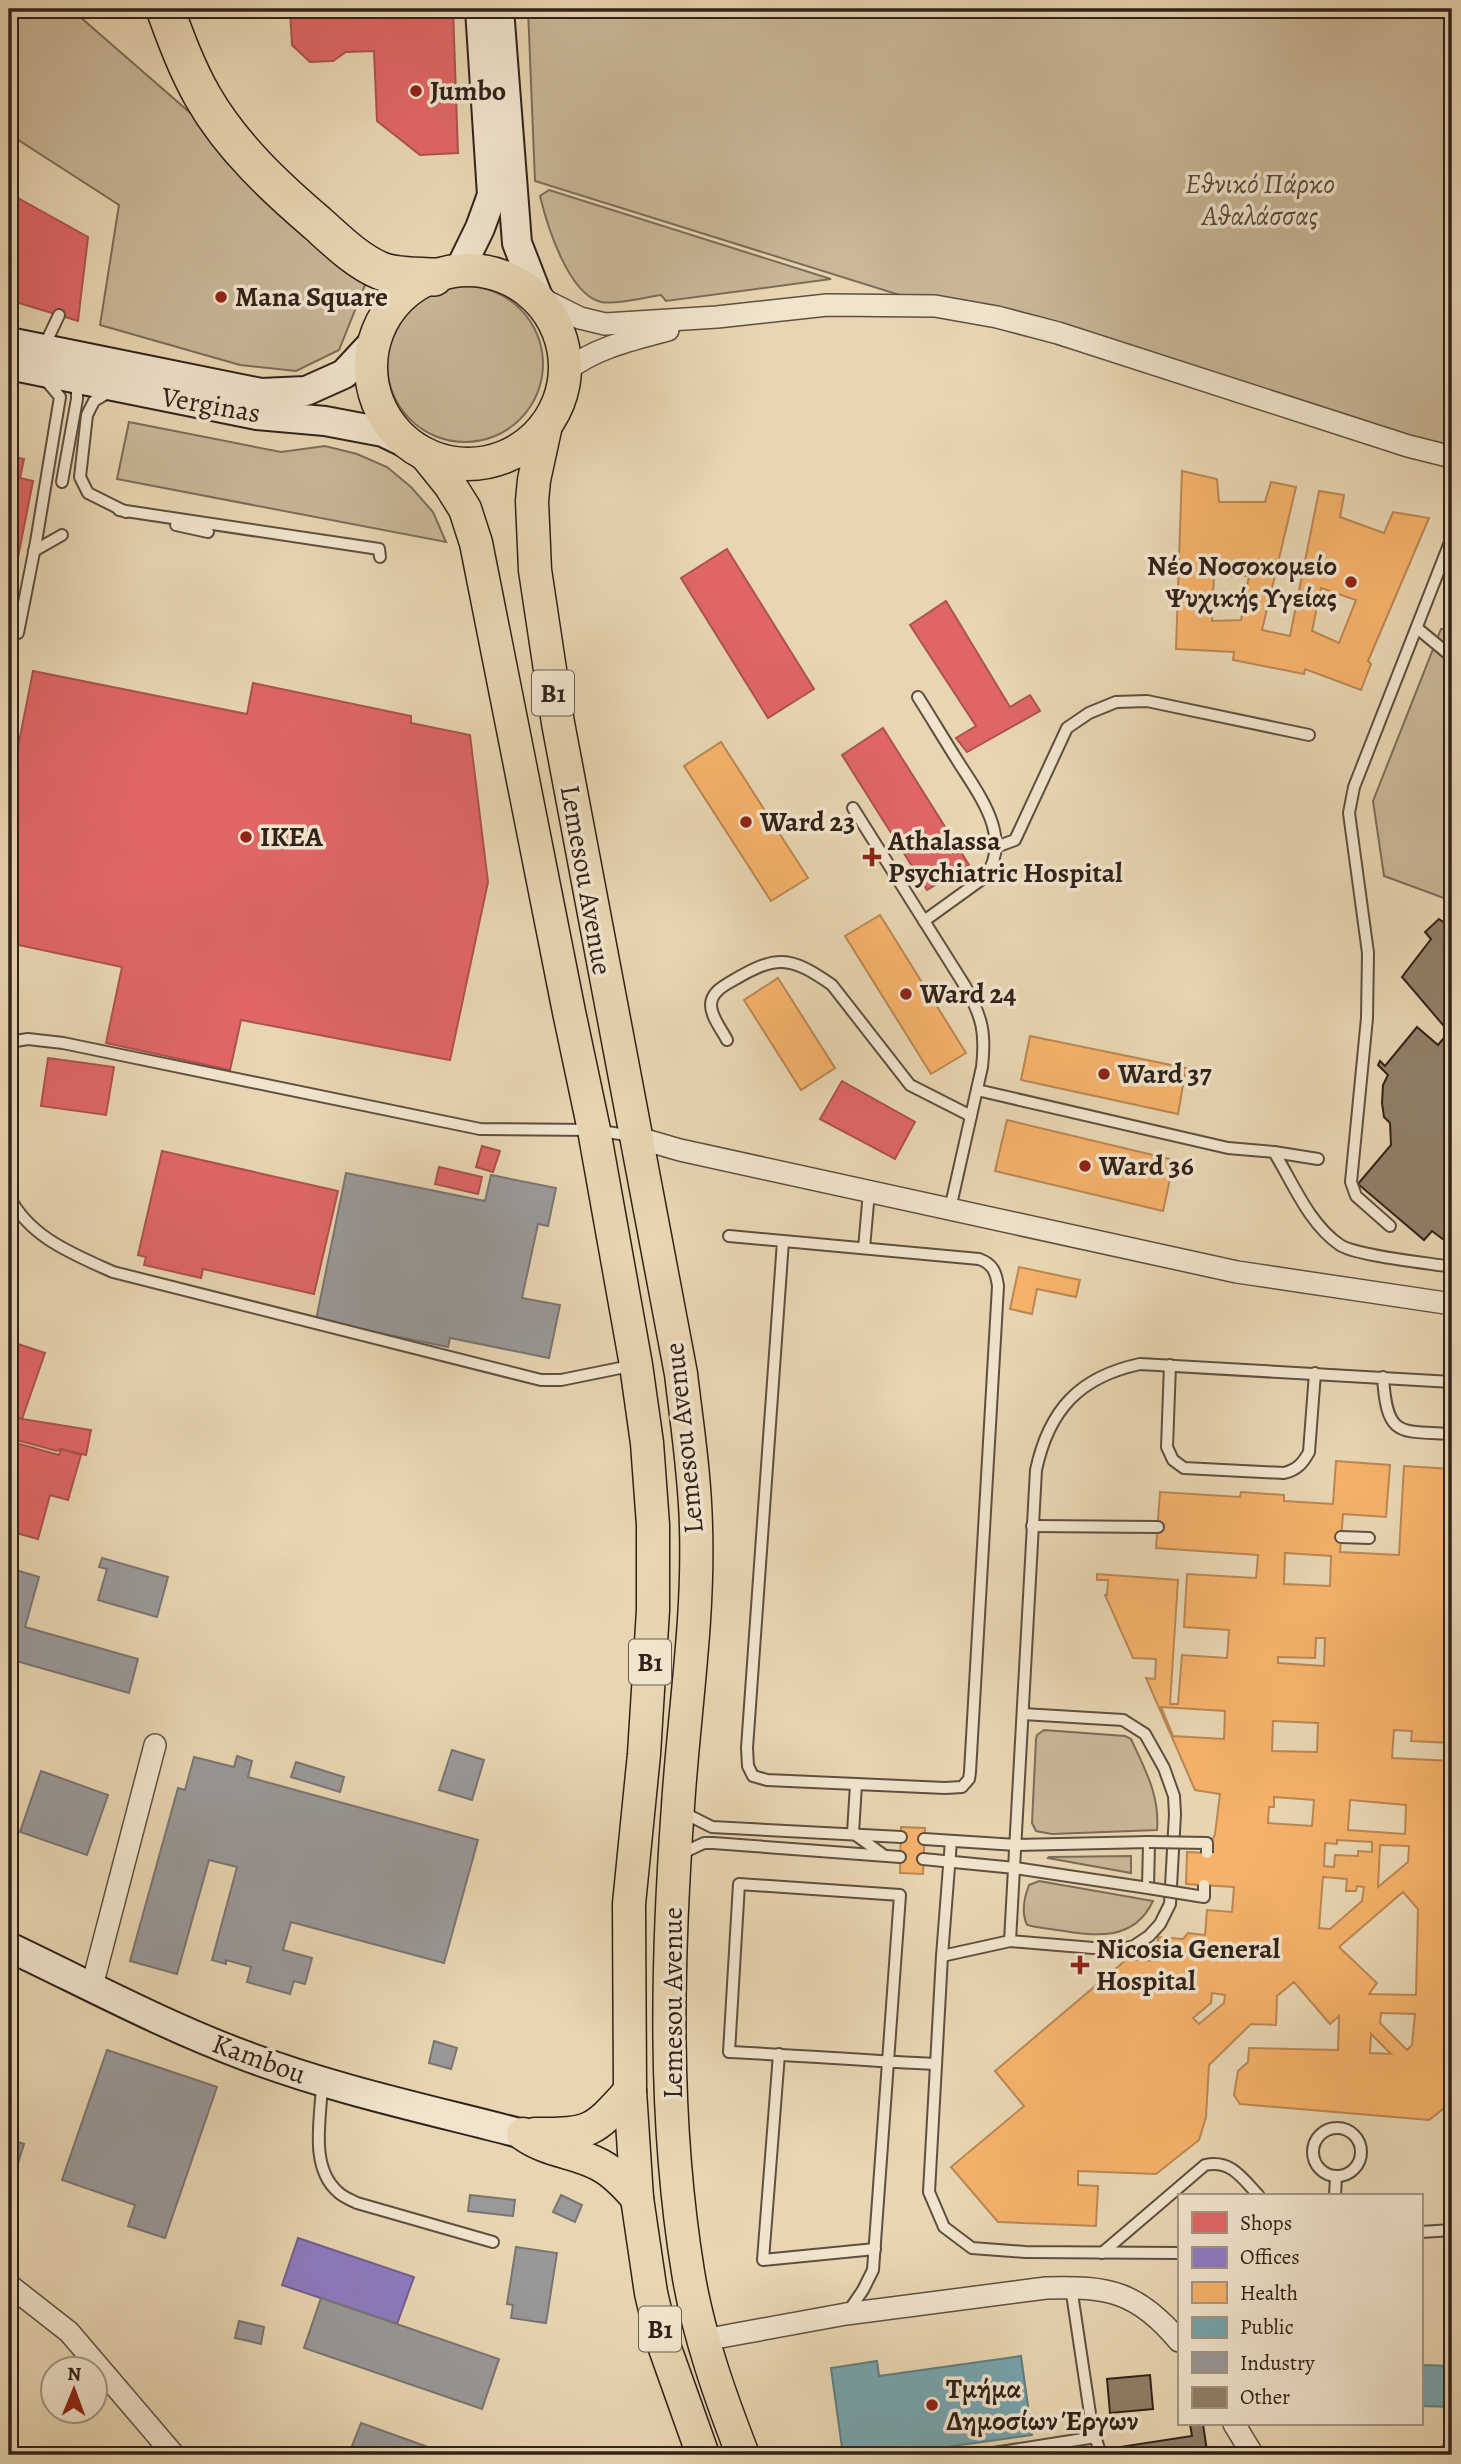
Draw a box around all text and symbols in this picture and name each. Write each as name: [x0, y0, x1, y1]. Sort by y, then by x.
place label: Jumbo: [430, 72, 506, 110]
marker: Jumbo: [408, 83, 424, 99]
park label: Εθνικό Πάρκο Αθαλάσσας: [1185, 165, 1335, 235]
place label: Mana Square: [235, 278, 388, 316]
marker: Mana Square: [213, 289, 229, 305]
street label: Verginas: [158, 377, 263, 432]
place label: Νέο Νοσοκομείο Ψυχικής Υγείας: [1147, 547, 1337, 617]
marker: Νέο Νοσοκομείο Ψυχικής Υγείας: [1343, 574, 1359, 590]
road number: B1: [532, 670, 574, 716]
street label: Lemesou Avenue: [551, 782, 621, 978]
place label: Ward 23: [759, 803, 855, 841]
marker: Ward 23: [738, 814, 754, 830]
place label: IKEA: [260, 818, 323, 856]
place label: Athalassa Psychiatric Hospital: [887, 822, 1123, 892]
marker: IKEA: [238, 829, 254, 845]
marker: Athalassa Psychiatric Hospital: [862, 847, 882, 867]
place label: Ward 24: [919, 975, 1016, 1013]
marker: Ward 24: [898, 986, 914, 1002]
place label: Ward 37: [1117, 1055, 1212, 1093]
marker: Ward 37: [1096, 1066, 1112, 1082]
place label: Ward 36: [1098, 1147, 1194, 1185]
marker: Ward 36: [1077, 1158, 1093, 1174]
street label: Lemesou Avenue: [655, 1341, 713, 1535]
road number: B1: [629, 1639, 671, 1684]
street label: Lemesou Avenue: [654, 1907, 692, 2099]
place label: Nicosia General Hospital: [1096, 1930, 1281, 2000]
marker: Nicosia General Hospital: [1070, 1955, 1090, 1975]
street label: Kambou: [207, 2025, 312, 2094]
legend: [1178, 2194, 1422, 2426]
text: Shops: [1240, 2209, 1292, 2237]
text: Offices: [1240, 2243, 1300, 2271]
text: Health: [1240, 2279, 1298, 2307]
road number: B1: [639, 2306, 681, 2352]
text: Public: [1240, 2313, 1294, 2341]
text: Industry: [1240, 2349, 1315, 2377]
north arrow: [38, 2356, 108, 2426]
text: N: [67, 2361, 82, 2387]
place label: Τμήμα Δημοσίων Έργων: [946, 2370, 1139, 2440]
text: Other: [1240, 2383, 1290, 2411]
marker: Τμήμα Δημοσίων Έργων: [924, 2397, 940, 2413]

